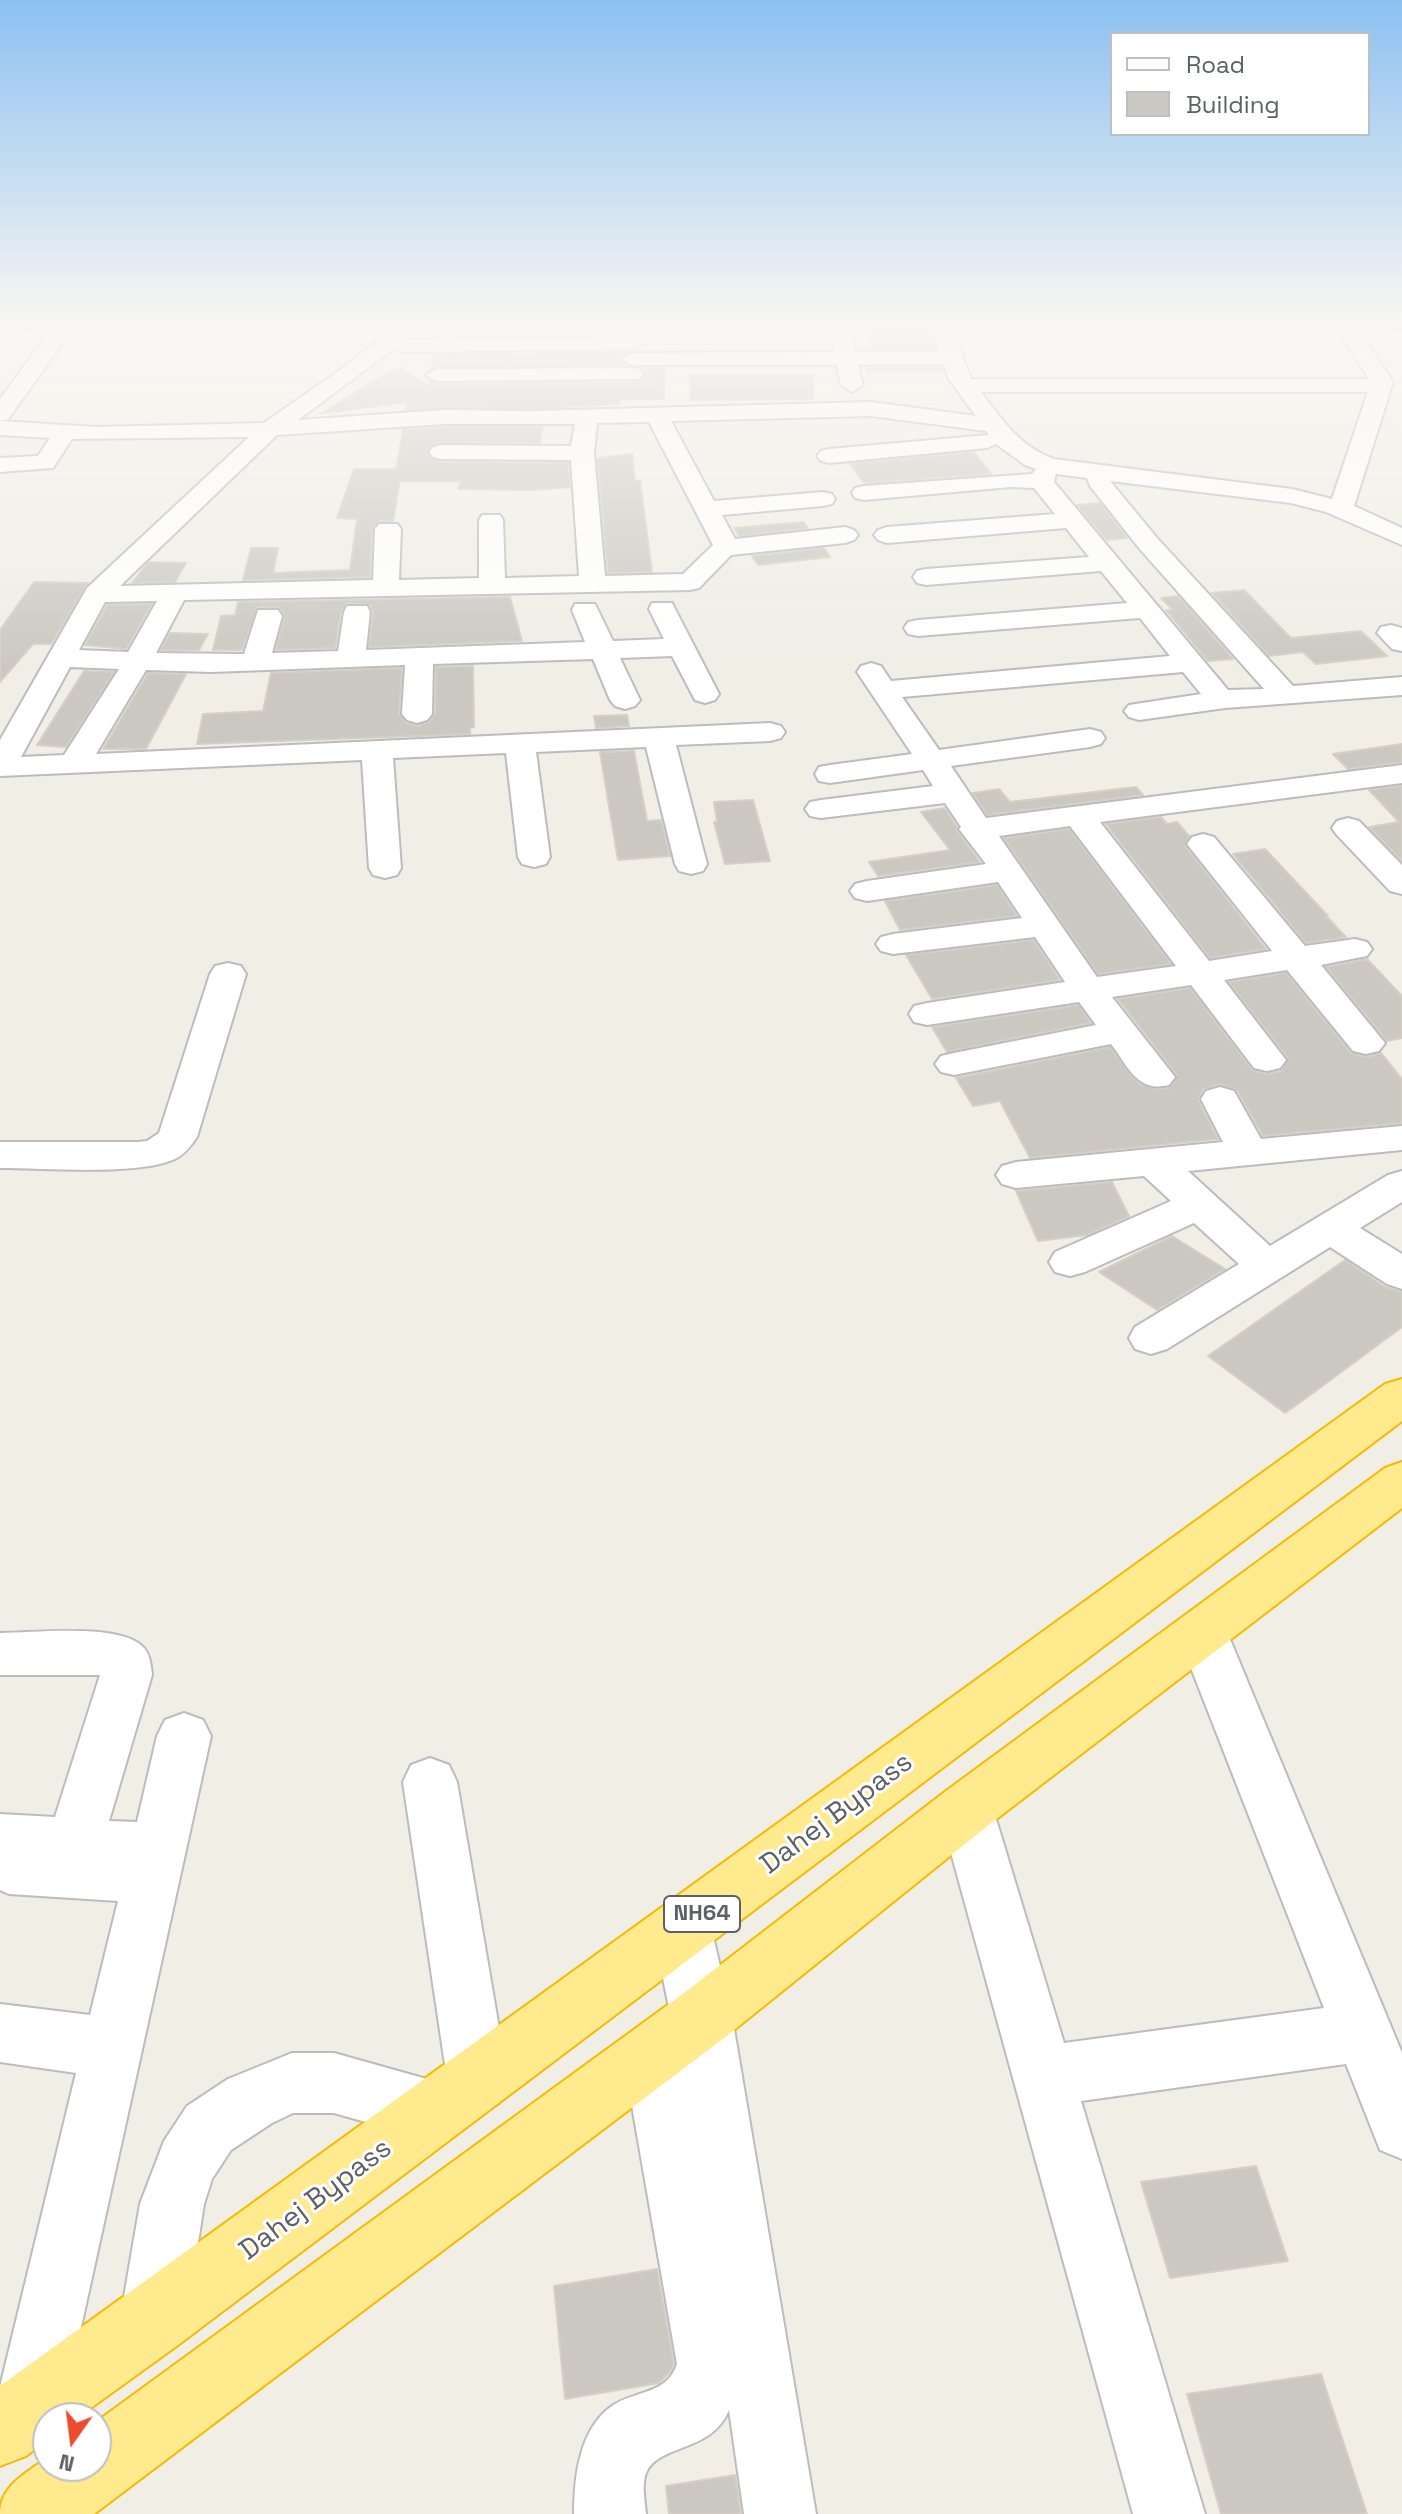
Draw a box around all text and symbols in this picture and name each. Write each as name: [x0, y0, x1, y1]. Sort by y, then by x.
legend: [1110, 32, 1370, 136]
text: Road: [1186, 49, 1245, 80]
text: Building: [1186, 89, 1280, 120]
street label: Dahej Bypass: [754, 1746, 920, 1882]
road number: NH64: [664, 1896, 740, 1932]
street label: Dahej Bypass: [233, 2132, 399, 2268]
north arrow: [32, 2402, 112, 2482]
text: N: [56, 2448, 77, 2479]

